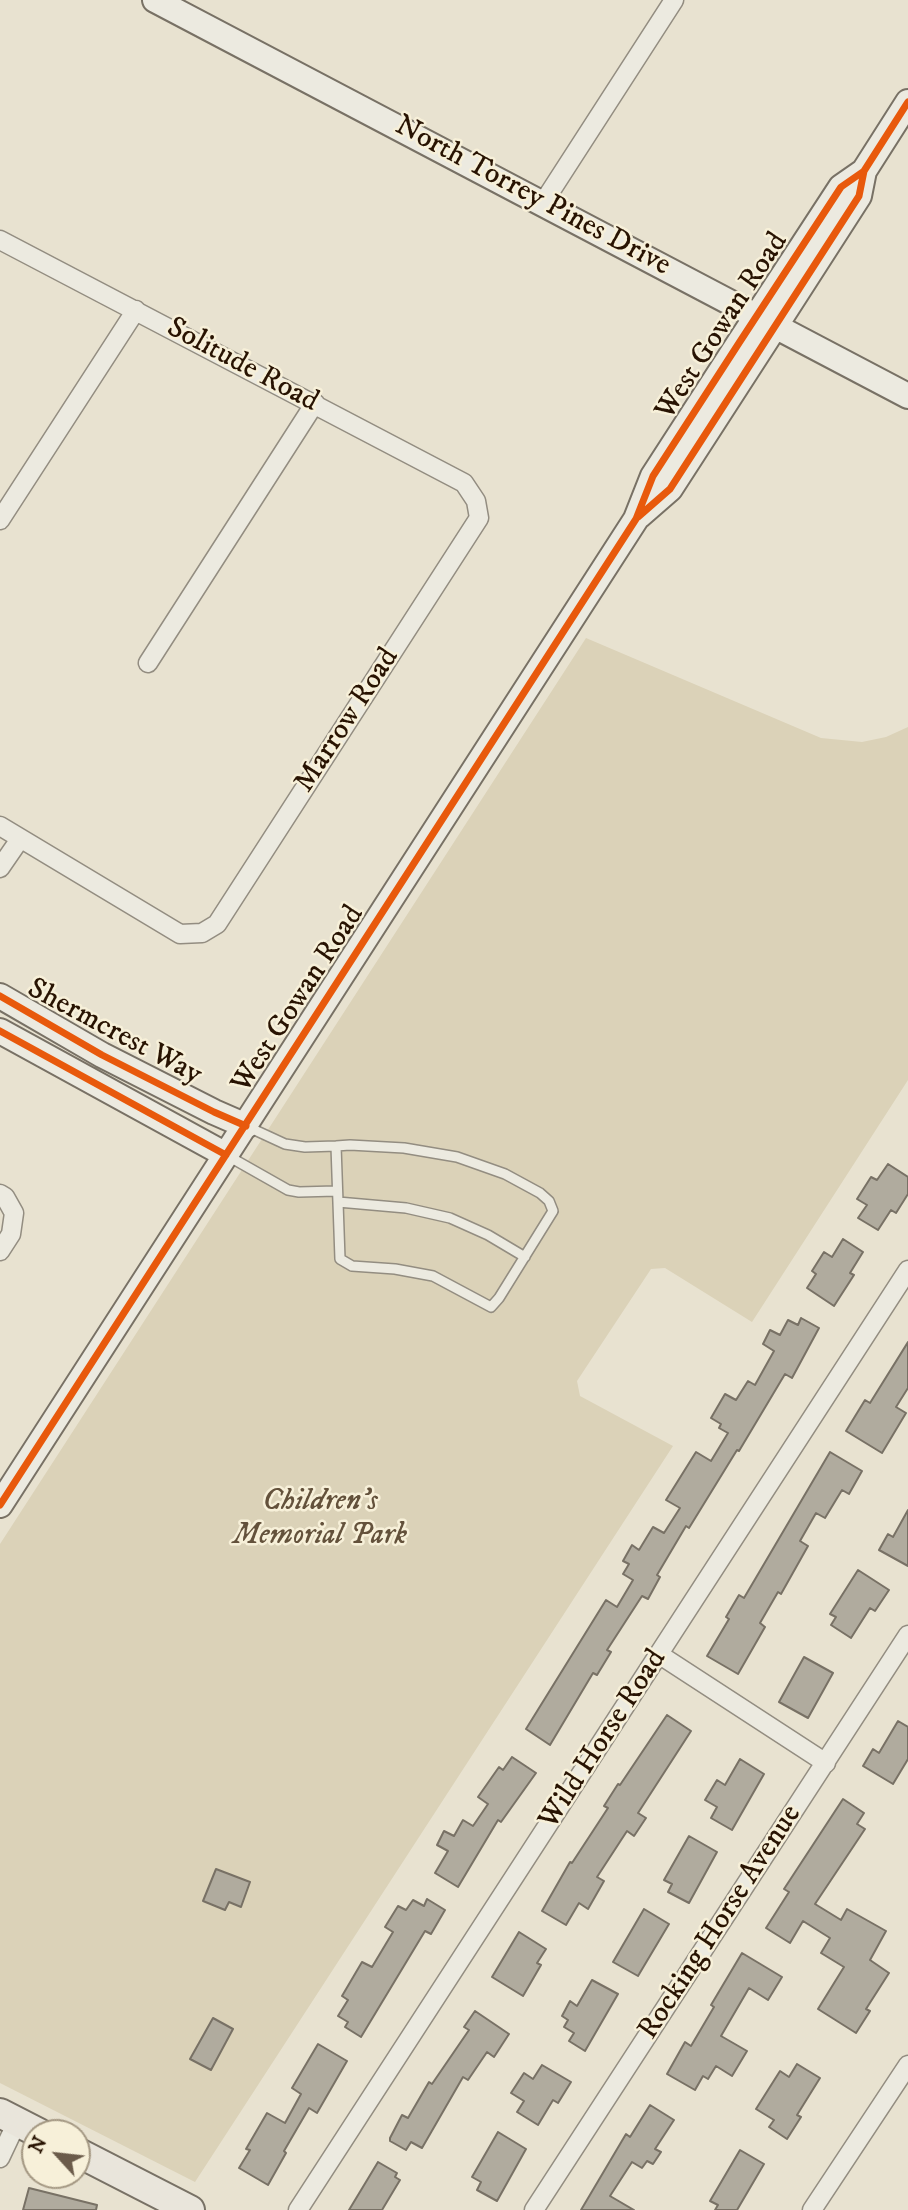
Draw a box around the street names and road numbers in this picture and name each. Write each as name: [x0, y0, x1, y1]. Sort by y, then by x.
street label: North Torrey Pines Drive: [388, 109, 676, 285]
street label: West Gowan Road: [649, 227, 797, 427]
street label: Solitude Road: [160, 311, 324, 421]
street label: Marrow Road: [288, 642, 408, 800]
street label: West Gowan Road: [225, 900, 373, 1100]
street label: Shermcrest Way: [21, 972, 207, 1094]
street label: Wild Horse Road: [533, 1643, 675, 1837]
street label: Rocking Horse Avenue: [632, 1799, 810, 2047]

